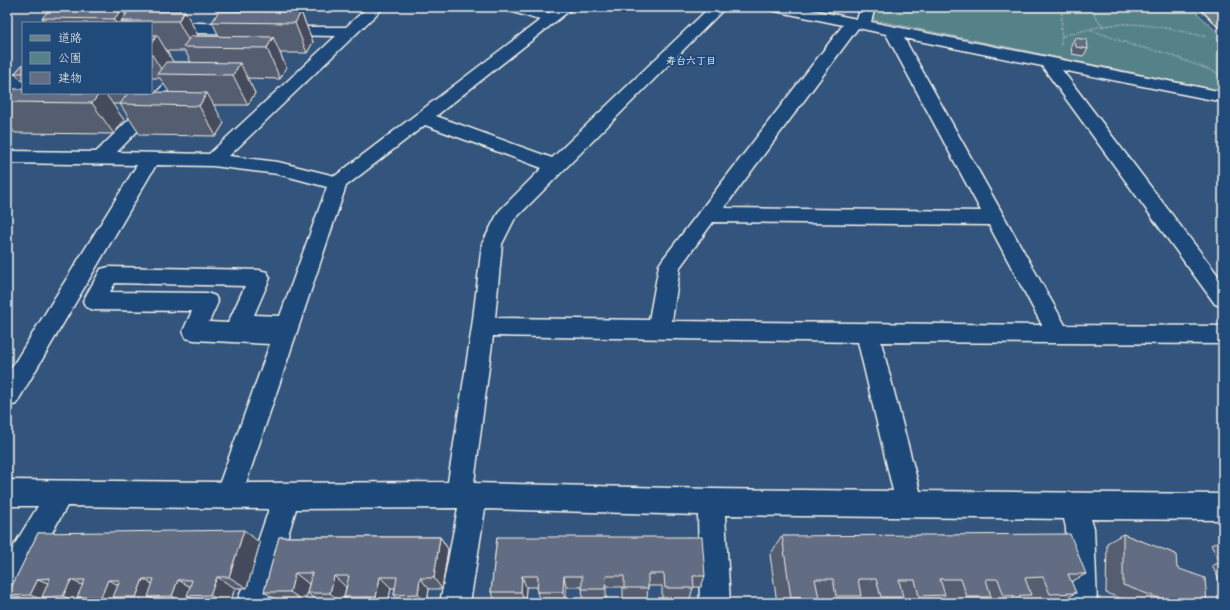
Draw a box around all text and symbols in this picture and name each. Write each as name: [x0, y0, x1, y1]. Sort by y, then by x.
legend: [22, 22, 152, 94]
text: 道路: [58, 30, 82, 46]
text: 公園: [58, 50, 82, 66]
district label: 寿台六丁目: [666, 54, 716, 67]
text: 建物: [58, 70, 82, 86]

